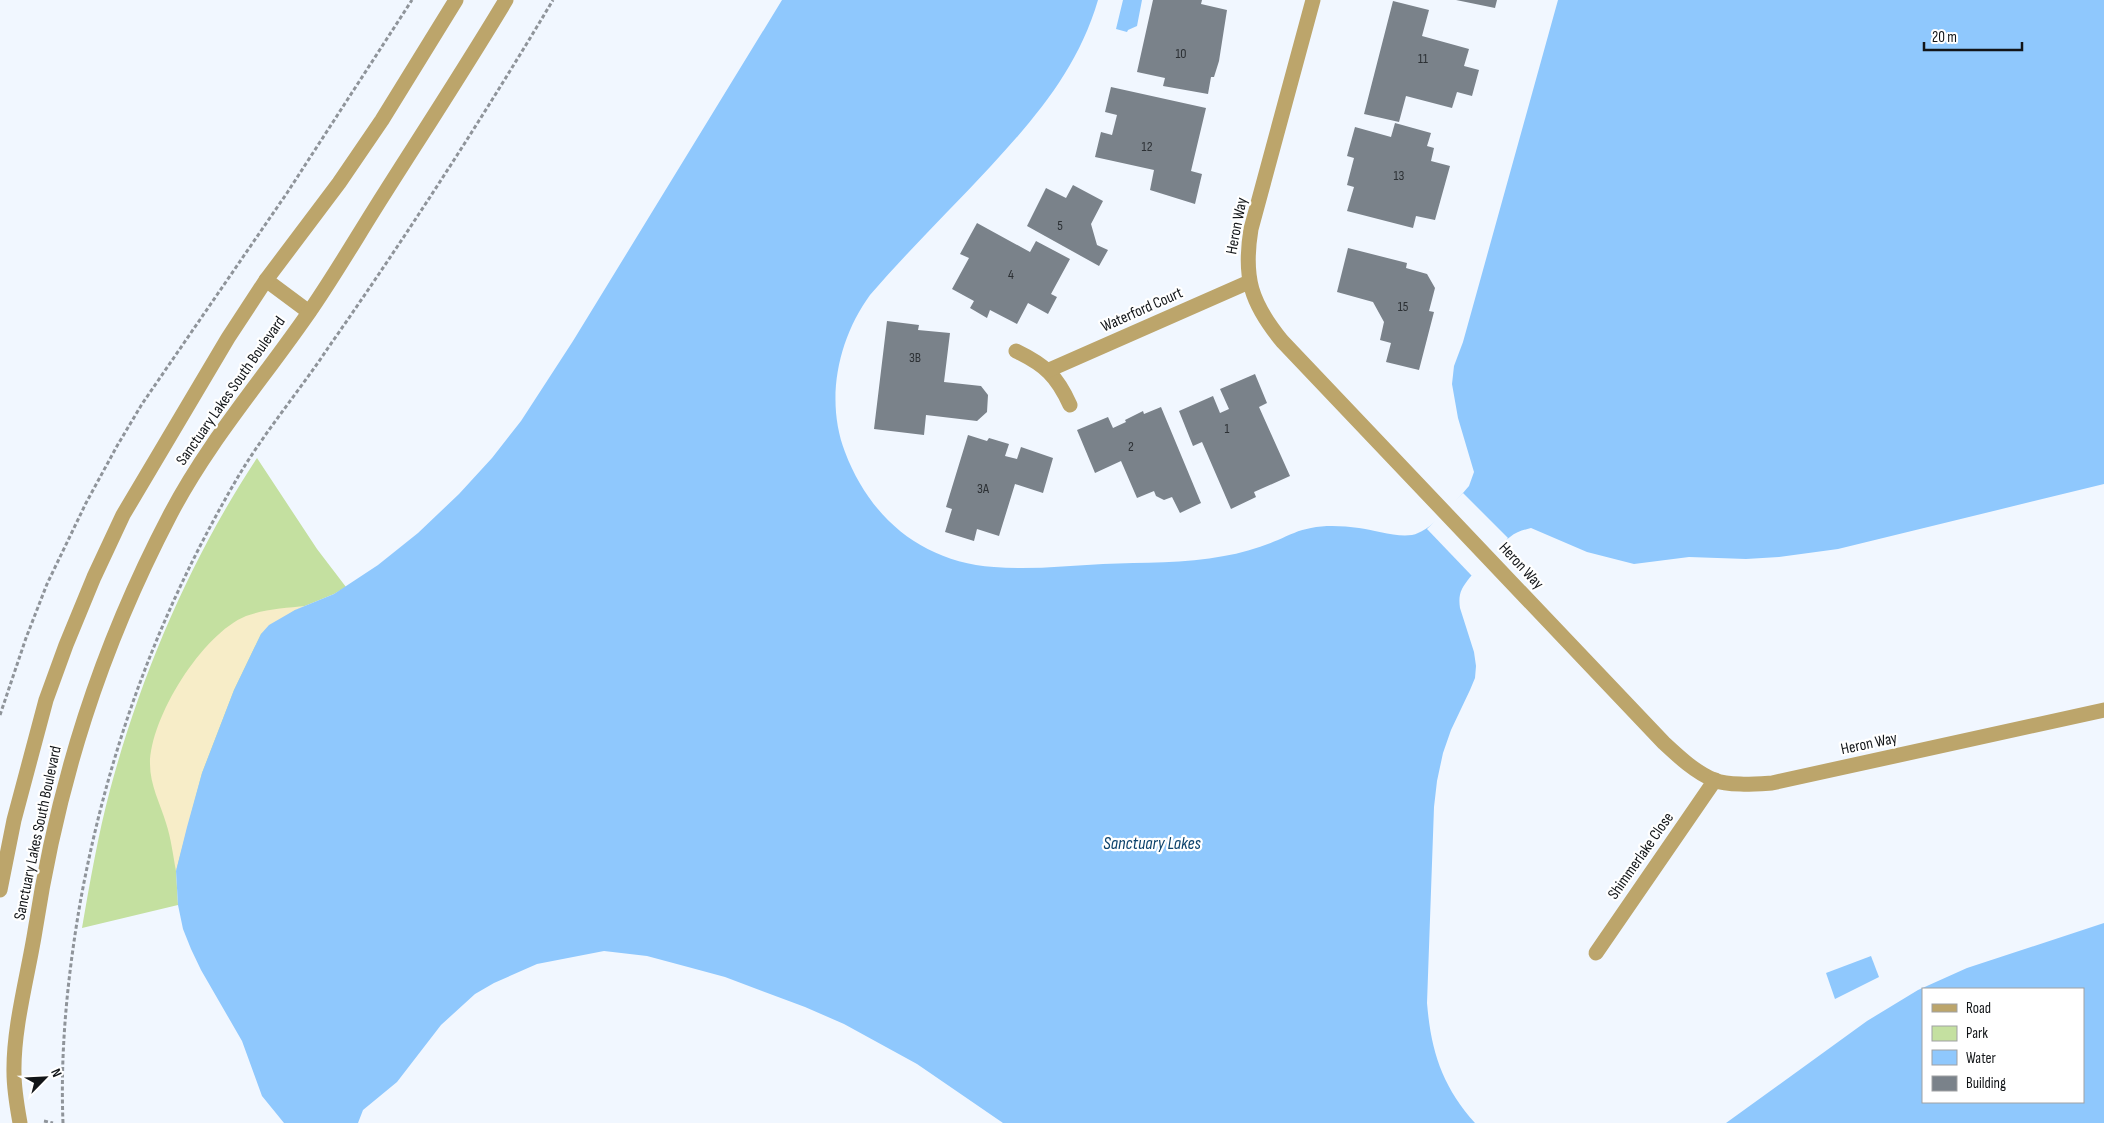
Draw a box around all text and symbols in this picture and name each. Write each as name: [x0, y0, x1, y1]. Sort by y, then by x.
scale bar: [1924, 20, 2022, 52]
text: 20 m: [1932, 28, 1957, 47]
house number: 10: [1175, 45, 1187, 62]
house number: 11: [1418, 50, 1428, 67]
house number: 12: [1142, 138, 1153, 155]
house number: 13: [1394, 167, 1405, 184]
street label: Heron Way: [1222, 196, 1252, 256]
house number: 5: [1057, 217, 1063, 234]
house number: 4: [1008, 266, 1014, 283]
street label: Waterford Court: [1098, 284, 1186, 336]
house number: 15: [1398, 298, 1409, 315]
street label: Sanctuary Lakes South Boulevard: [172, 313, 290, 469]
house number: 3B: [909, 349, 921, 366]
house number: 1: [1225, 420, 1230, 437]
house number: 2: [1128, 438, 1134, 455]
house number: 3A: [977, 480, 990, 497]
street label: Heron Way: [1495, 539, 1547, 593]
street label: Heron Way: [1839, 729, 1899, 759]
street label: Sanctuary Lakes South Boulevard: [10, 744, 66, 922]
street label: Shimmerlake Close: [1604, 809, 1678, 903]
water label: Sanctuary Lakes: [1103, 833, 1201, 854]
legend: [1922, 988, 2084, 1103]
text: Road: [1966, 999, 1991, 1018]
text: Park: [1966, 1024, 1988, 1043]
text: Water: [1966, 1049, 1997, 1068]
north arrow: [20, 1053, 70, 1103]
text: N: [47, 1066, 66, 1080]
text: Building: [1966, 1074, 2006, 1093]

